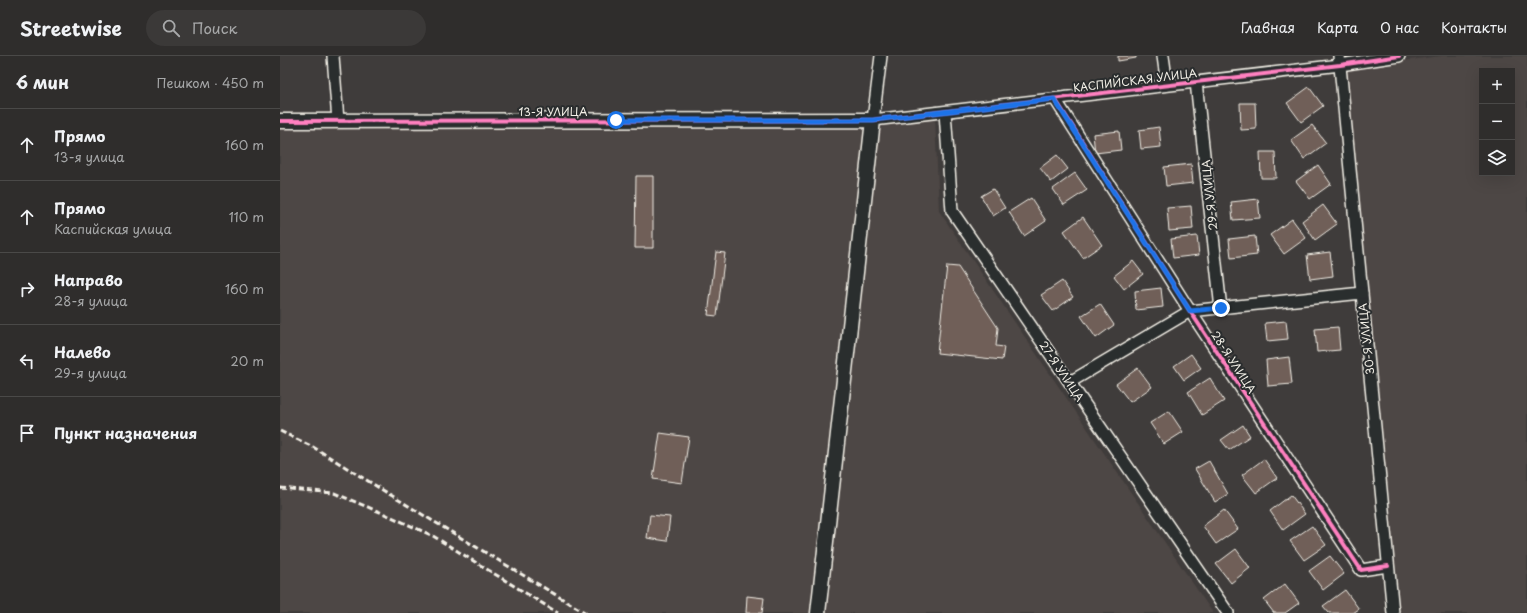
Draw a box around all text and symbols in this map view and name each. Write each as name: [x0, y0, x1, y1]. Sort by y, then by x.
search box: [146, 10, 426, 46]
text: Streetwise: [20, 14, 122, 42]
text: Поиск: [192, 16, 237, 39]
icon: search: [160, 17, 182, 39]
text: Главная: [1241, 17, 1295, 38]
text: Карта: [1317, 17, 1358, 38]
text: О нас: [1380, 17, 1419, 38]
text: Контакты: [1441, 17, 1507, 38]
street label: КАСПИЙСКАЯ УЛИЦА: [1072, 64, 1198, 96]
map controls: [1479, 68, 1515, 176]
button: +: [1479, 68, 1515, 104]
text: 6 мин: [16, 69, 69, 95]
text: Пешком · 450 m: [156, 73, 264, 92]
street label: 13-Я УЛИЦА: [519, 103, 588, 120]
button: −: [1479, 104, 1515, 140]
route start: [607, 111, 625, 129]
text: Прямо: [54, 124, 105, 147]
icon: ahead: [16, 134, 38, 156]
text: 160 m: [225, 135, 264, 154]
button: layers: [1479, 140, 1515, 176]
text: 13-я улица: [54, 147, 125, 166]
street label: 29-Я УЛИЦА: [1197, 158, 1221, 231]
text: Прямо: [54, 196, 105, 219]
icon: ahead: [16, 206, 38, 228]
text: 110 m: [229, 207, 264, 226]
text: Каспийская улица: [54, 219, 172, 238]
text: Направо: [54, 268, 123, 291]
icon: right: [16, 278, 38, 300]
text: 160 m: [225, 279, 264, 298]
text: 28-я улица: [54, 291, 127, 310]
route end: [1212, 299, 1230, 317]
street label: 30-Я УЛИЦА: [1354, 302, 1378, 376]
street label: 28-Я УЛИЦА: [1207, 327, 1261, 397]
street label: 27-Я УЛИЦА: [1035, 337, 1089, 405]
text: Налево: [54, 340, 111, 363]
icon: left: [16, 350, 38, 372]
text: 20 m: [230, 351, 264, 370]
text: 29-я улица: [54, 363, 127, 382]
text: Пункт назначения: [54, 421, 197, 444]
icon: arrive: [16, 422, 38, 444]

